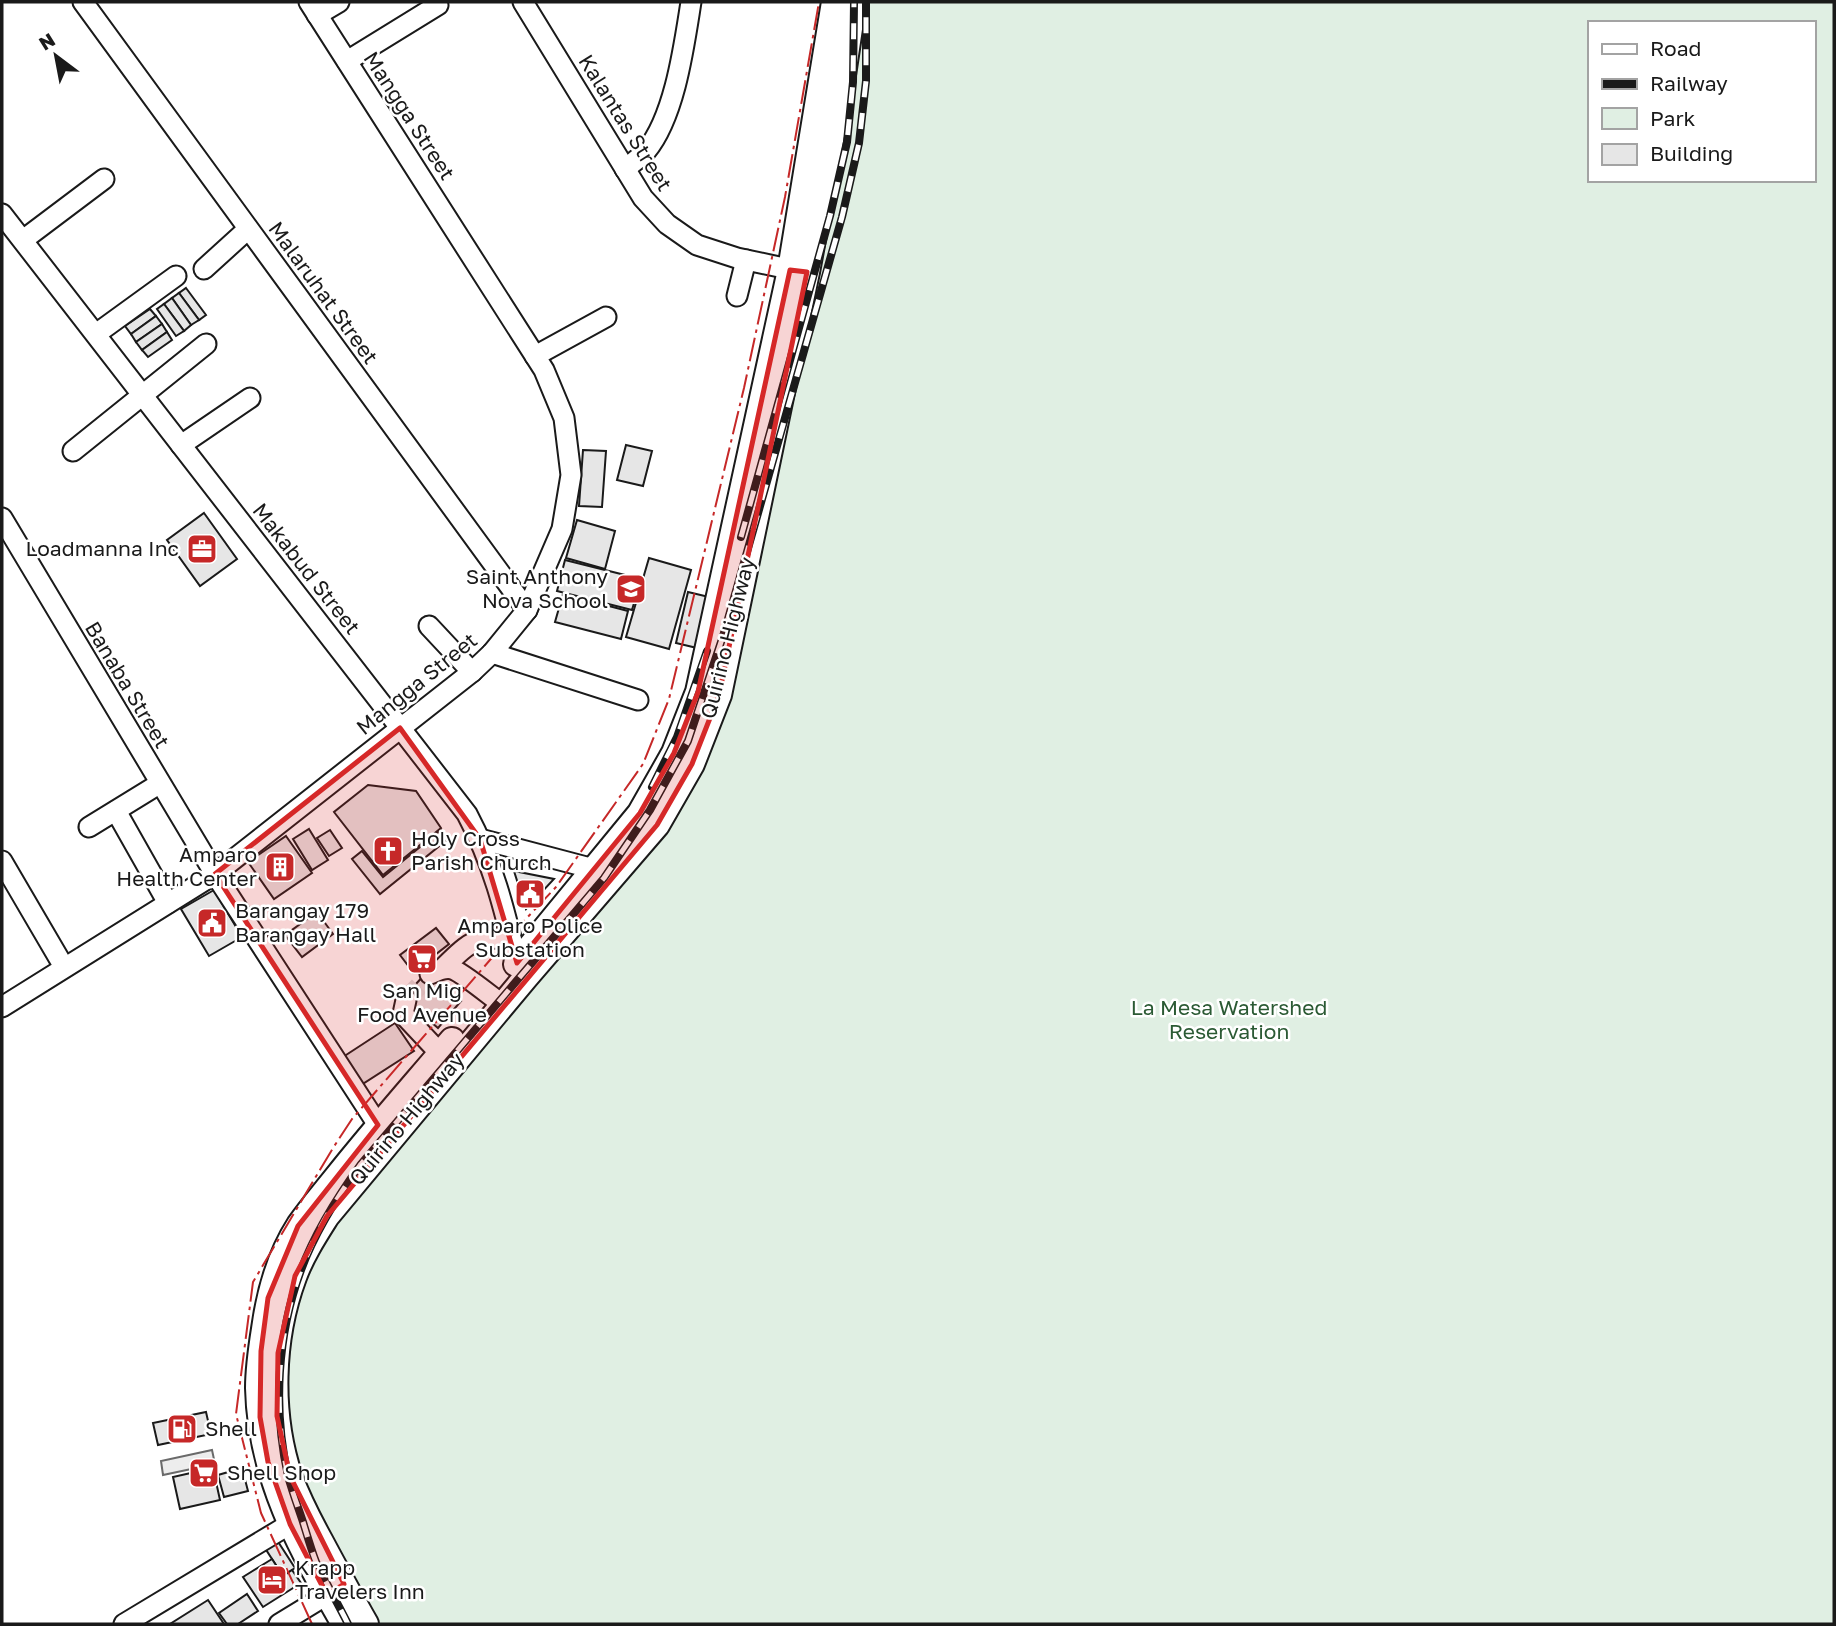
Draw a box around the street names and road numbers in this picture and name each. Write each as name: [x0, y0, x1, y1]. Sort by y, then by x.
street label: Mangga Street: [359, 46, 461, 185]
street label: Kalantas Street: [573, 49, 678, 196]
street label: Malaruhat Street: [263, 216, 384, 369]
street label: Makabud Street: [247, 498, 366, 639]
street label: Quirino Highway: [694, 554, 760, 721]
street label: Banaba Street: [80, 617, 176, 752]
street label: Mangga Street: [351, 627, 482, 740]
street label: Quirino Highway: [343, 1046, 470, 1190]

